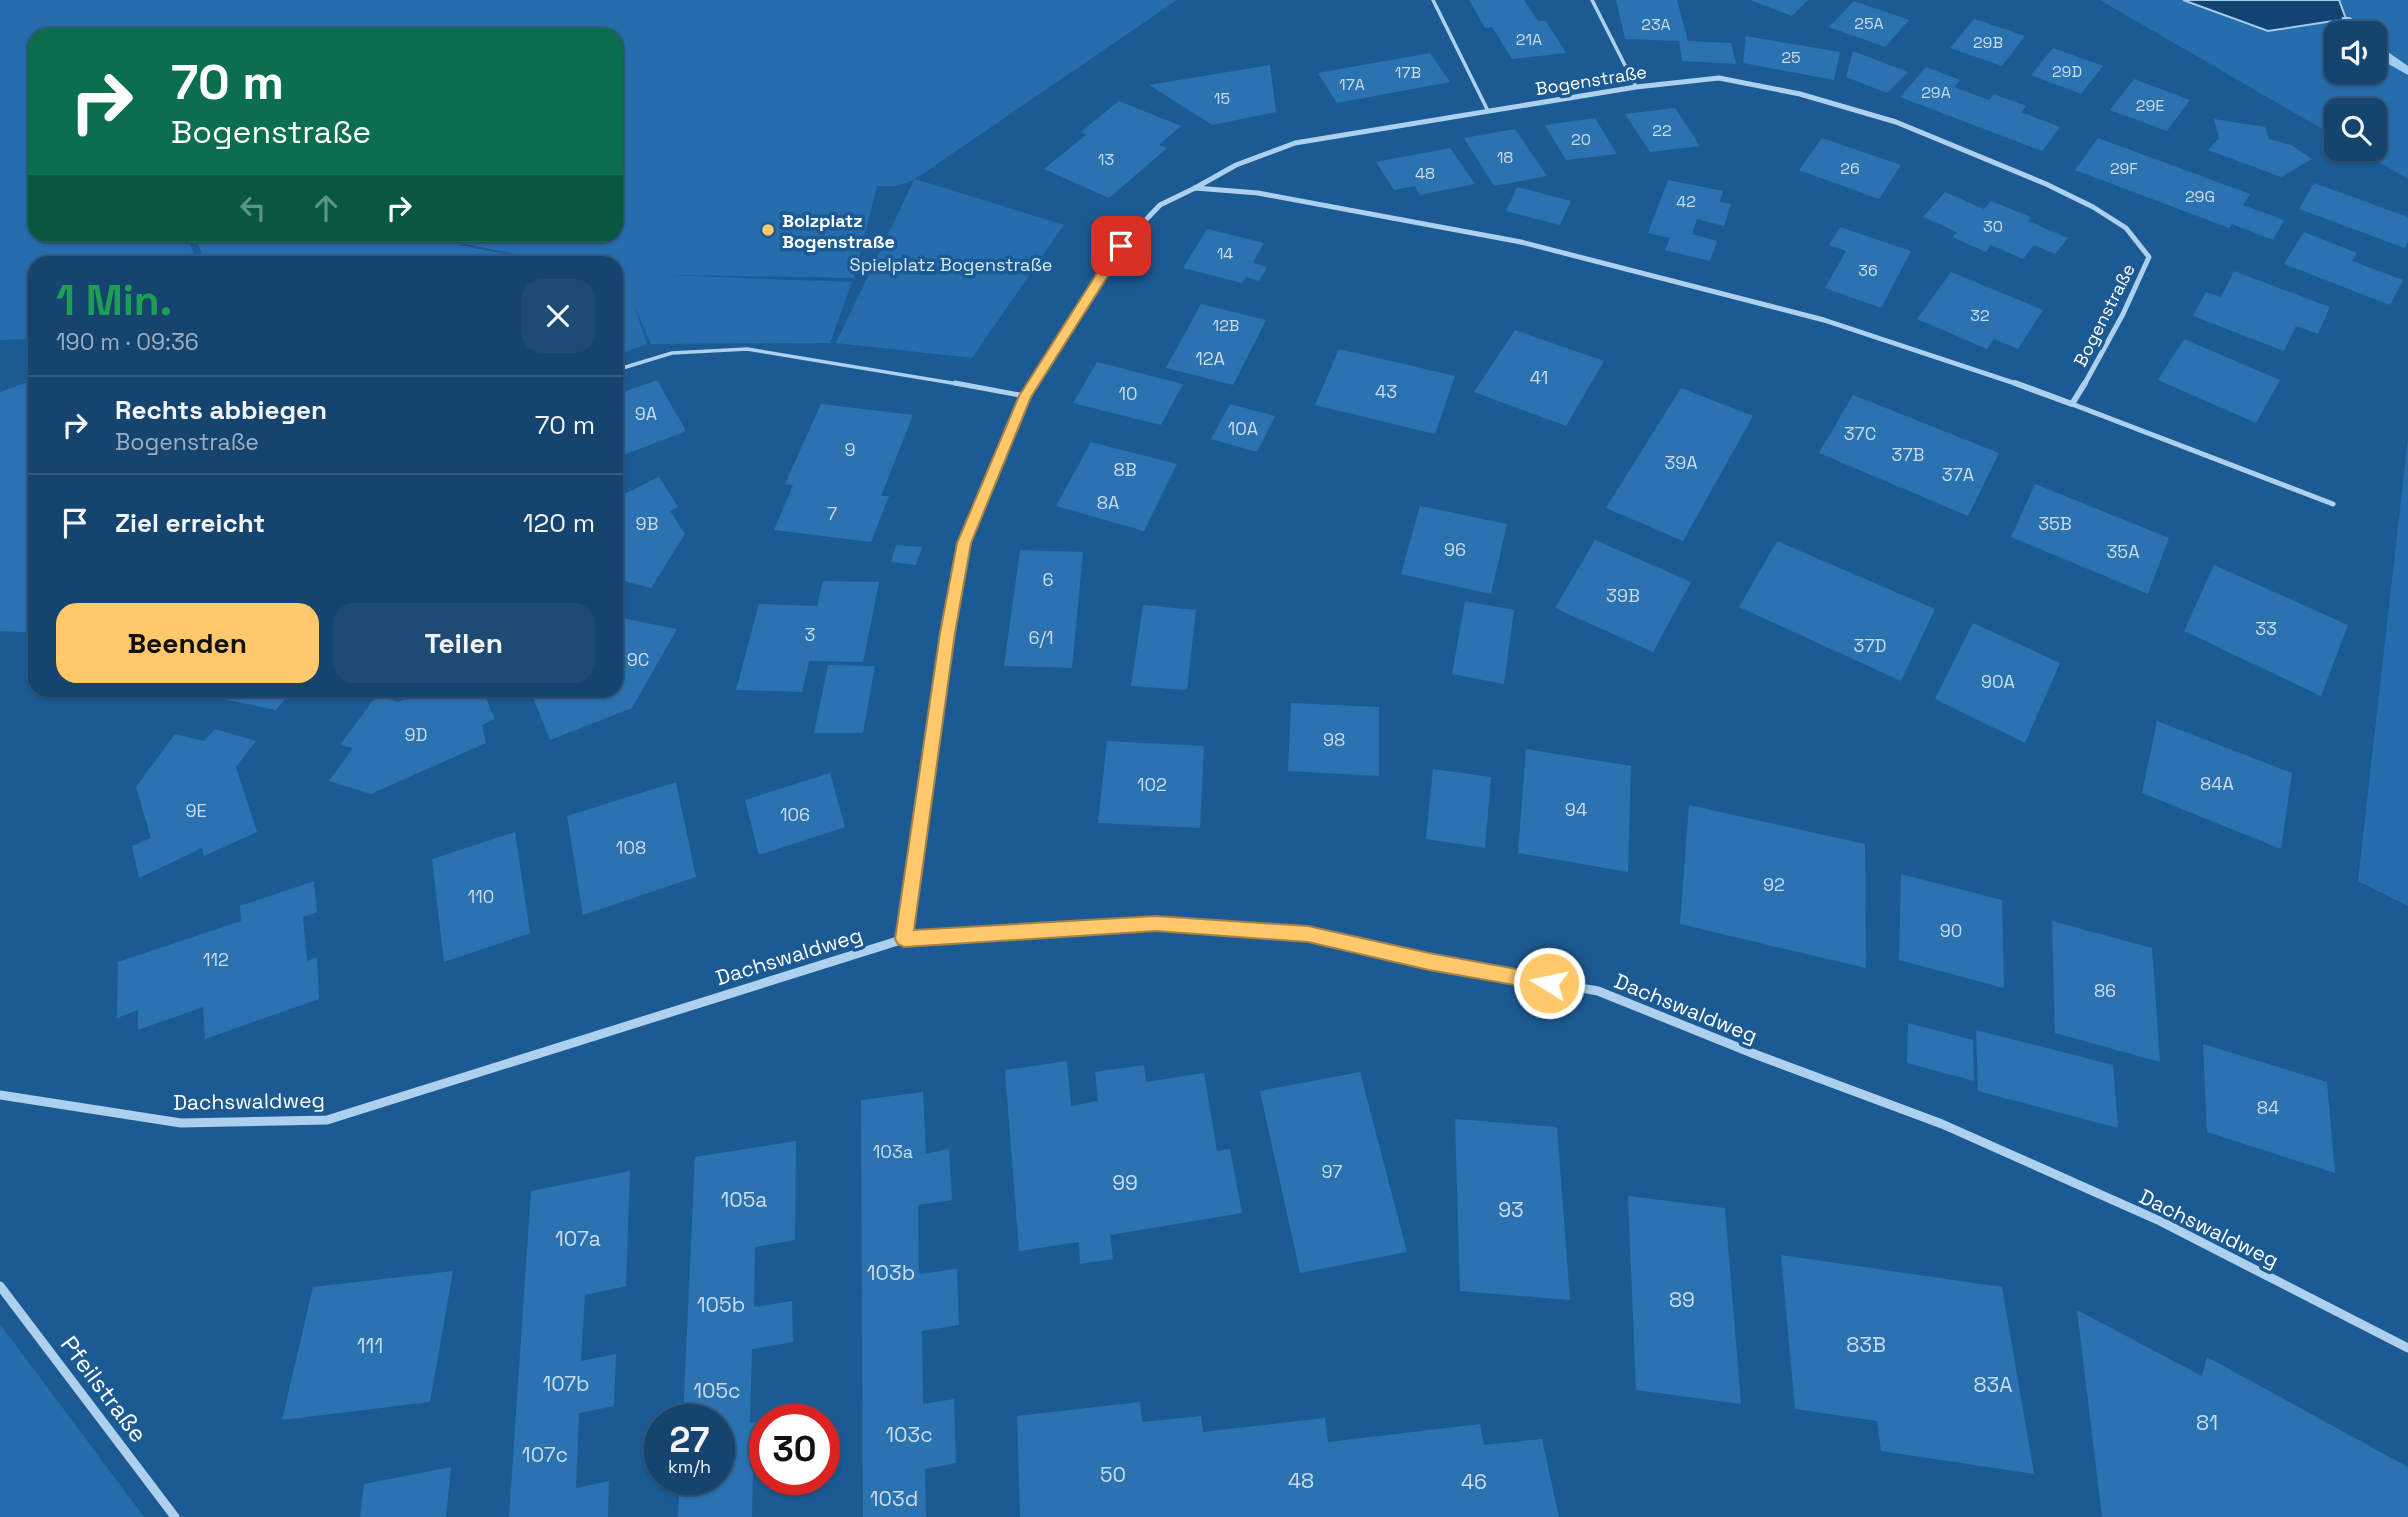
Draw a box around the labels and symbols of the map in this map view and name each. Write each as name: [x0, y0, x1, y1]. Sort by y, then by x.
house number: 25A: [1854, 13, 1884, 34]
house number: 23A: [1641, 14, 1671, 35]
house number: 21A: [1516, 29, 1542, 50]
house number: 29B: [1973, 32, 2003, 53]
house number: 25: [1781, 47, 1801, 68]
street label: Bogenstraße: [1534, 60, 1648, 100]
house number: 29D: [2052, 61, 2082, 82]
house number: 17B: [1395, 62, 1421, 83]
house number: 17A: [1339, 74, 1365, 95]
house number: 29A: [1921, 82, 1951, 103]
house number: 15: [1214, 88, 1230, 109]
house number: 29E: [2136, 95, 2164, 116]
house number: 22: [1652, 120, 1672, 141]
house number: 20: [1571, 129, 1591, 150]
house number: 18: [1497, 147, 1513, 168]
house number: 13: [1098, 149, 1114, 170]
house number: 26: [1840, 158, 1860, 179]
house number: 29F: [2110, 158, 2138, 179]
house number: 48: [1415, 163, 1435, 184]
house number: 29G: [2185, 186, 2215, 207]
house number: 42: [1676, 191, 1696, 212]
place label: Bolzplatz Bogenstraße: [782, 209, 895, 253]
pin: [1091, 216, 1151, 276]
house number: 30: [1983, 216, 2003, 237]
marker: Bolzplatz Bogenstraße: [760, 222, 776, 238]
house number: 14: [1217, 243, 1233, 264]
park label: Spielplatz Bogenstraße: [850, 253, 1052, 276]
house number: 36: [1858, 260, 1878, 281]
street label: Bogenstraße: [2068, 260, 2140, 370]
house number: 32: [1970, 305, 1990, 326]
house number: 12B: [1213, 315, 1239, 336]
house number: 12A: [1195, 347, 1225, 370]
house number: 41: [1530, 366, 1548, 389]
house number: 43: [1375, 380, 1397, 403]
house number: 10: [1118, 382, 1138, 405]
house number: 9A: [635, 402, 657, 425]
house number: 10A: [1228, 417, 1258, 440]
house number: 37C: [1844, 422, 1876, 445]
house number: 9: [844, 438, 856, 461]
house number: 37B: [1892, 443, 1924, 466]
house number: 39A: [1664, 451, 1698, 474]
house number: 8B: [1113, 458, 1137, 481]
house number: 37A: [1942, 463, 1974, 486]
house number: 8A: [1097, 491, 1119, 514]
house number: 7: [827, 502, 837, 525]
house number: 9B: [636, 512, 658, 535]
house number: 35B: [2038, 512, 2072, 535]
house number: 96: [1444, 538, 1466, 561]
house number: 35A: [2107, 540, 2140, 563]
house number: 6: [1042, 568, 1054, 591]
house number: 39B: [1606, 584, 1640, 607]
house number: 33: [2255, 617, 2277, 640]
house number: 3: [805, 623, 815, 646]
house number: 6/1: [1028, 626, 1054, 649]
house number: 37D: [1854, 634, 1886, 657]
house number: 9C: [627, 648, 649, 671]
house number: 90A: [1981, 670, 2015, 693]
house number: 9D: [405, 723, 427, 746]
house number: 98: [1323, 728, 1345, 751]
house number: 84A: [2200, 772, 2234, 795]
house number: 102: [1137, 773, 1167, 796]
house number: 94: [1565, 798, 1587, 821]
house number: 9E: [185, 799, 207, 822]
house number: 106: [780, 803, 810, 826]
house number: 108: [616, 836, 646, 859]
house number: 92: [1763, 873, 1785, 896]
house number: 110: [468, 885, 494, 908]
house number: 90: [1940, 919, 1962, 942]
street label: Dachswaldweg: [712, 921, 866, 991]
position arrow: [1512, 946, 1586, 1020]
house number: 112: [203, 948, 229, 971]
street label: Dachswaldweg: [1610, 967, 1762, 1049]
house number: 86: [2094, 979, 2116, 1002]
street label: Dachswaldweg: [173, 1086, 325, 1116]
house number: 84: [2257, 1096, 2279, 1119]
house number: 103a: [873, 1140, 913, 1163]
house number: 97: [1322, 1160, 1342, 1183]
house number: 99: [1112, 1169, 1138, 1196]
street label: Dachswaldweg: [2135, 1183, 2283, 1273]
house number: 105a: [721, 1186, 767, 1213]
house number: 93: [1498, 1196, 1524, 1223]
house number: 107a: [555, 1225, 601, 1252]
house number: 103b: [867, 1259, 915, 1286]
house number: 89: [1669, 1286, 1695, 1313]
house number: 105b: [697, 1291, 745, 1318]
street label: Pfeilstraße: [54, 1330, 154, 1448]
house number: 83B: [1846, 1331, 1886, 1358]
house number: 111: [357, 1332, 383, 1359]
house number: 107b: [542, 1370, 590, 1397]
house number: 83A: [1974, 1371, 2013, 1398]
house number: 105c: [693, 1377, 741, 1404]
speed limit sign: 30: [749, 1404, 840, 1495]
house number: 81: [2196, 1409, 2218, 1436]
house number: 103c: [885, 1421, 933, 1448]
house number: 107c: [522, 1441, 568, 1468]
house number: 50: [1100, 1461, 1126, 1488]
house number: 48: [1288, 1467, 1314, 1494]
house number: 46: [1461, 1468, 1487, 1495]
house number: 103d: [870, 1485, 918, 1512]

